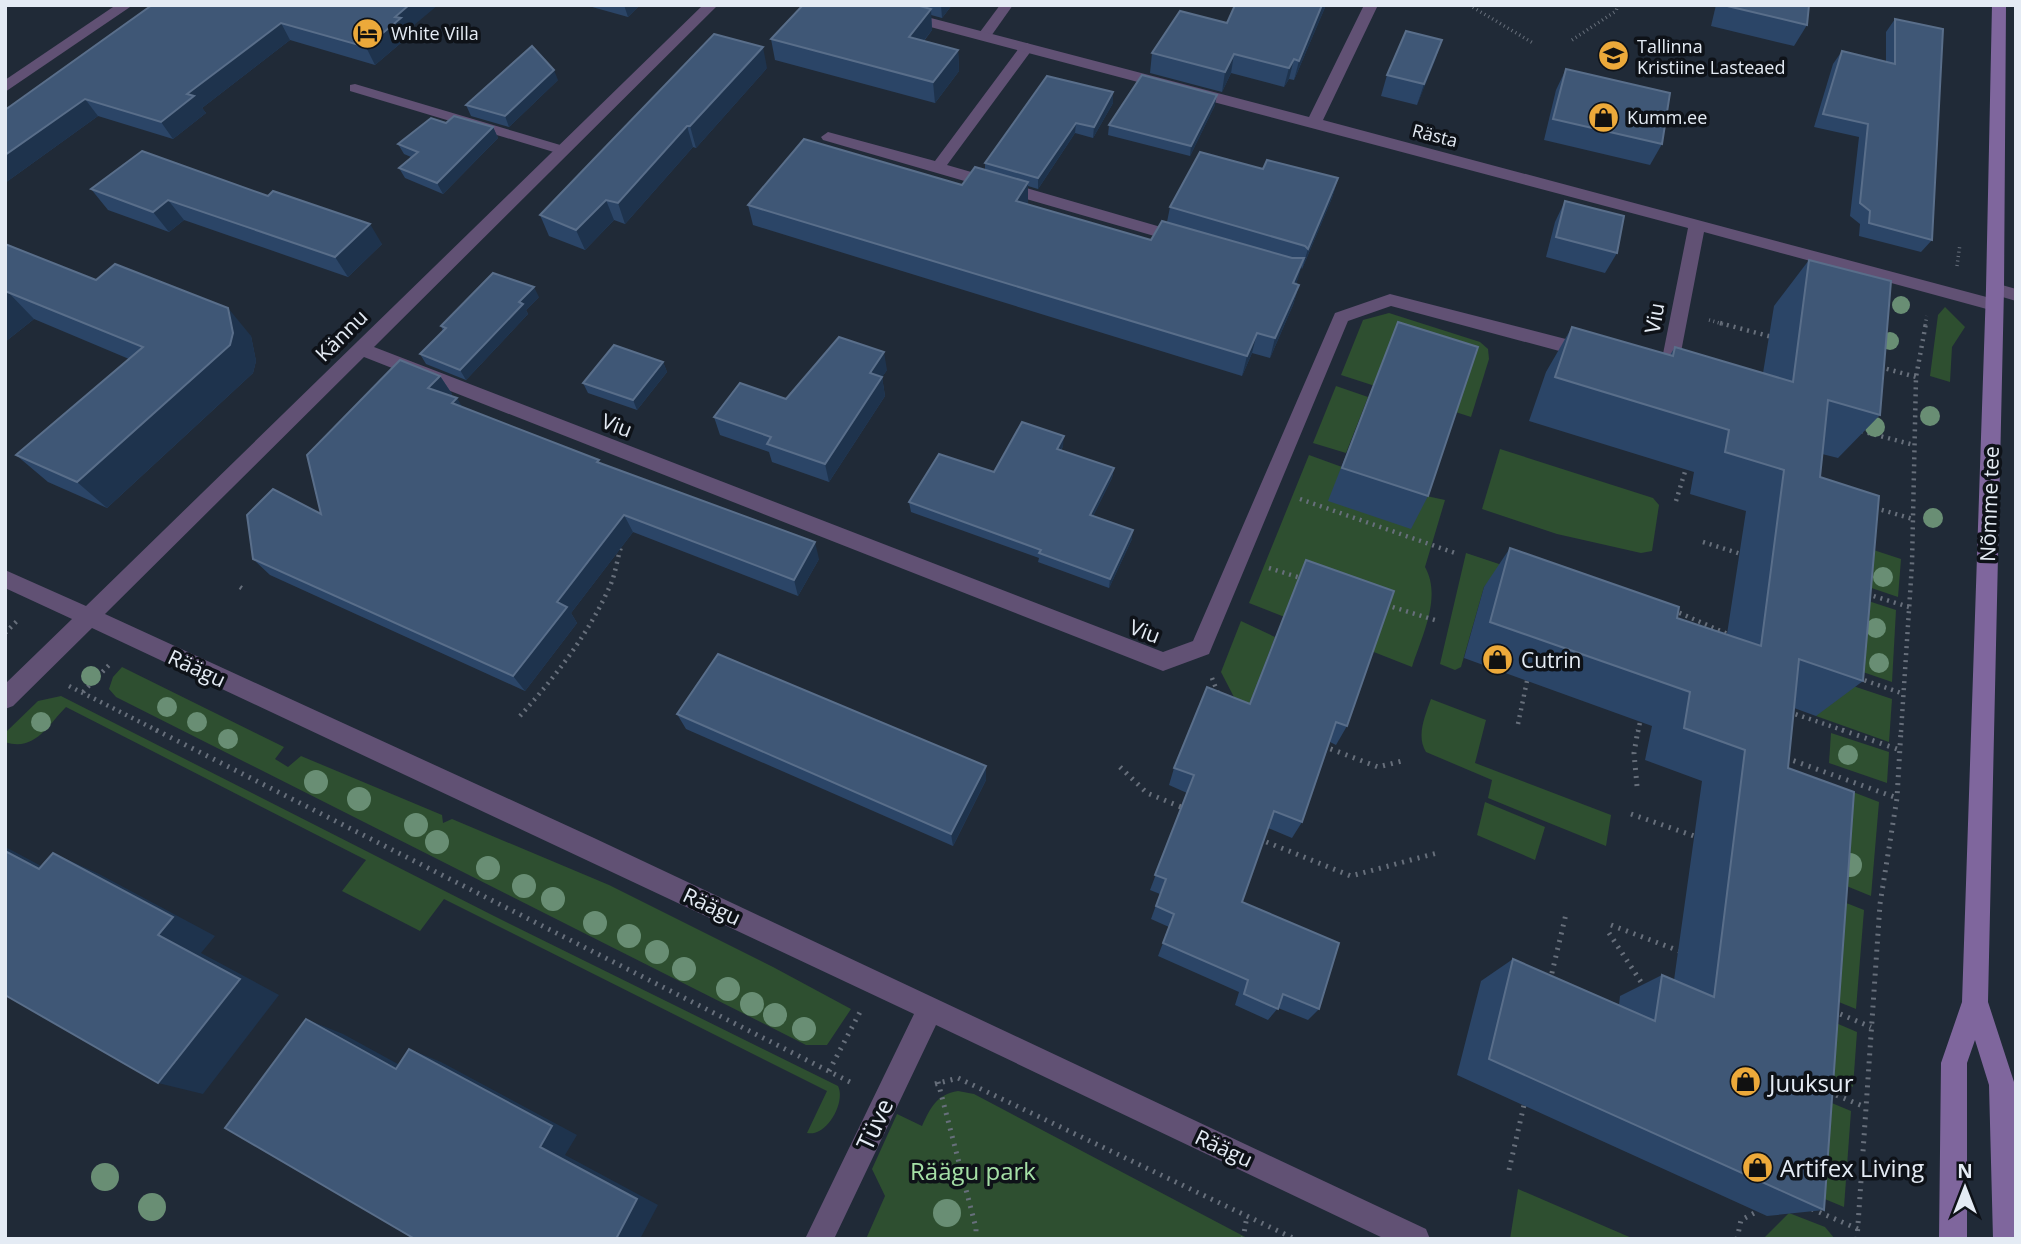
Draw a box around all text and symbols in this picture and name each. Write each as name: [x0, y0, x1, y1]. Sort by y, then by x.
hotel icon: White Villa: [351, 16, 385, 50]
place label: White Villa: [391, 21, 479, 45]
place label: Tallinna Kristiine Lasteaed: [1637, 34, 1785, 79]
school or university icon: Tallinna Kristiine Lasteaed: [1597, 39, 1631, 73]
shop icon: Kumm.ee: [1587, 100, 1621, 134]
place label: Kumm.ee: [1627, 105, 1707, 129]
street label: Rästa: [1410, 118, 1460, 152]
street label: Viu: [1638, 300, 1670, 336]
street label: Kännu: [309, 303, 373, 367]
street label: Viu: [598, 406, 636, 444]
street label: Nõmme tee: [1973, 446, 2005, 562]
street label: Viu: [1126, 612, 1164, 650]
street label: Räägu: [164, 643, 230, 693]
shop icon: Cutrin: [1481, 643, 1515, 677]
place label: Cutrin: [1521, 646, 1581, 674]
street label: Räägu: [679, 881, 745, 931]
shop icon: Juuksur: [1729, 1065, 1763, 1099]
place label: Juuksur: [1767, 1066, 1854, 1099]
street label: Tüve: [848, 1093, 900, 1155]
street label: Räägu: [1191, 1123, 1257, 1173]
shop icon: Artifex Living: [1740, 1150, 1774, 1184]
place label: Artifex Living: [1780, 1151, 1924, 1184]
north arrow: [1930, 1153, 2000, 1223]
park label: Räägu park: [910, 1154, 1036, 1187]
text: N: [1957, 1158, 1973, 1184]

